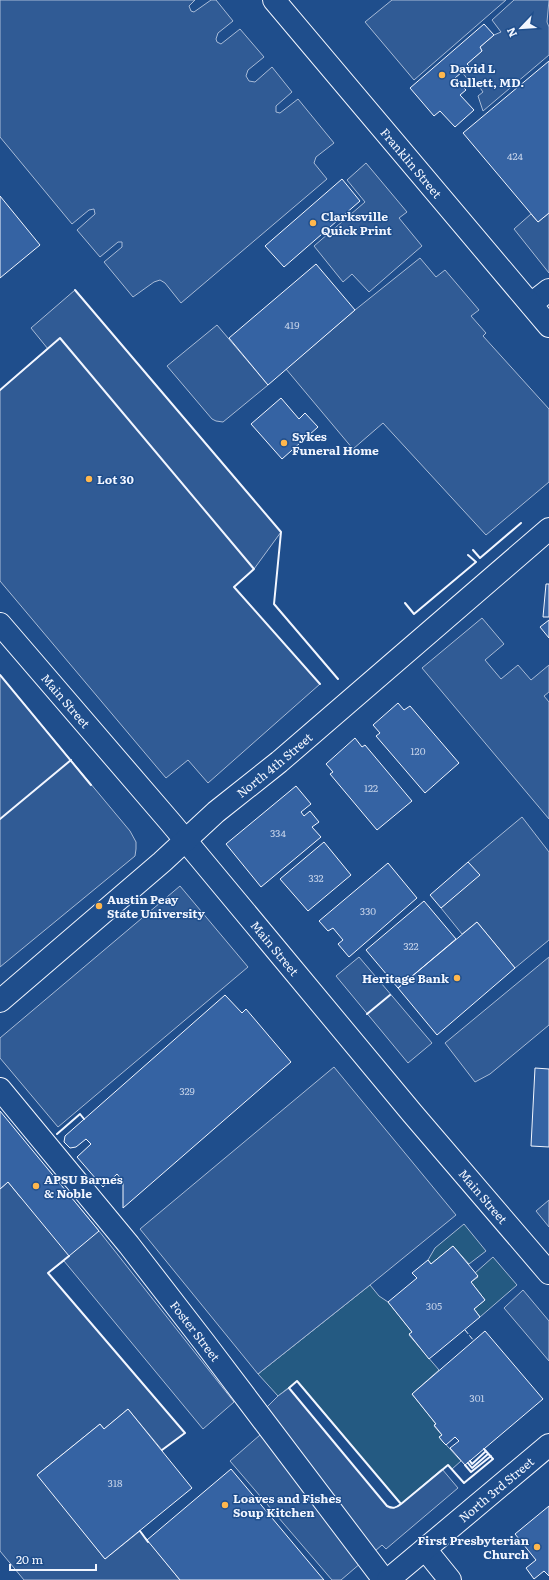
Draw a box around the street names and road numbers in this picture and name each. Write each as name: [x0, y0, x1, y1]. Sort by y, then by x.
street label: Franklin Street: [376, 124, 446, 202]
street label: Main Street: [37, 669, 95, 732]
street label: North 4th Street: [232, 728, 316, 802]
street label: Main Street: [247, 917, 303, 980]
street label: Main Street: [455, 1165, 512, 1228]
street label: Foster Street: [166, 1297, 225, 1365]
street label: North 3rd Street: [454, 1452, 538, 1526]

